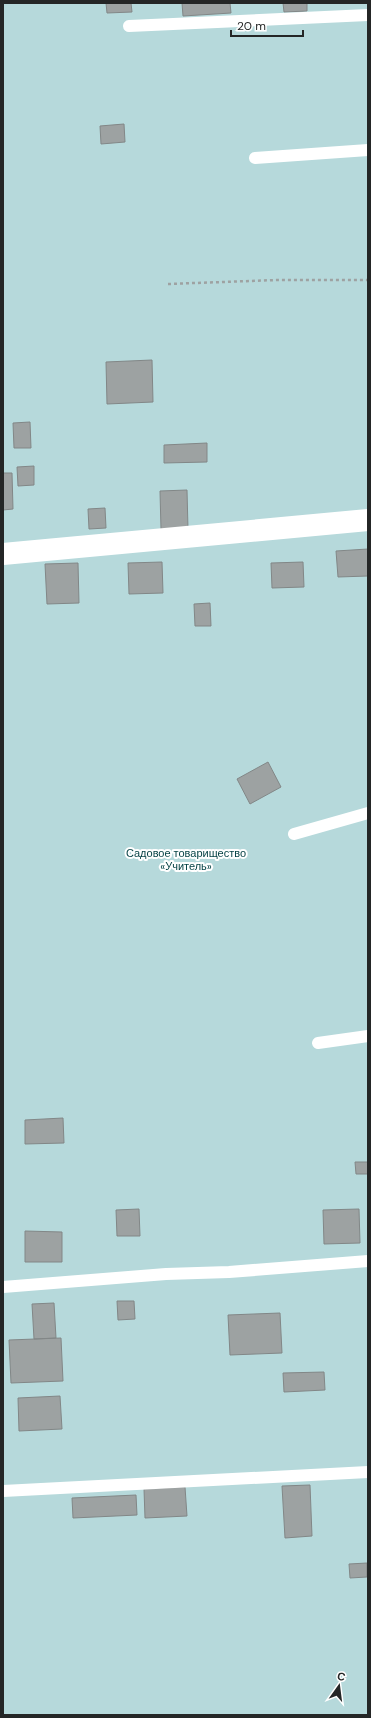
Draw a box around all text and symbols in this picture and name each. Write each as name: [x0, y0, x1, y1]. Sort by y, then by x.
scale bar: [231, 12, 303, 38]
text: 20 m: [237, 18, 266, 34]
park label: Садовое товарищество «Учитель»: [126, 846, 246, 873]
north arrow: [319, 1666, 359, 1706]
text: С: [336, 1669, 347, 1684]

